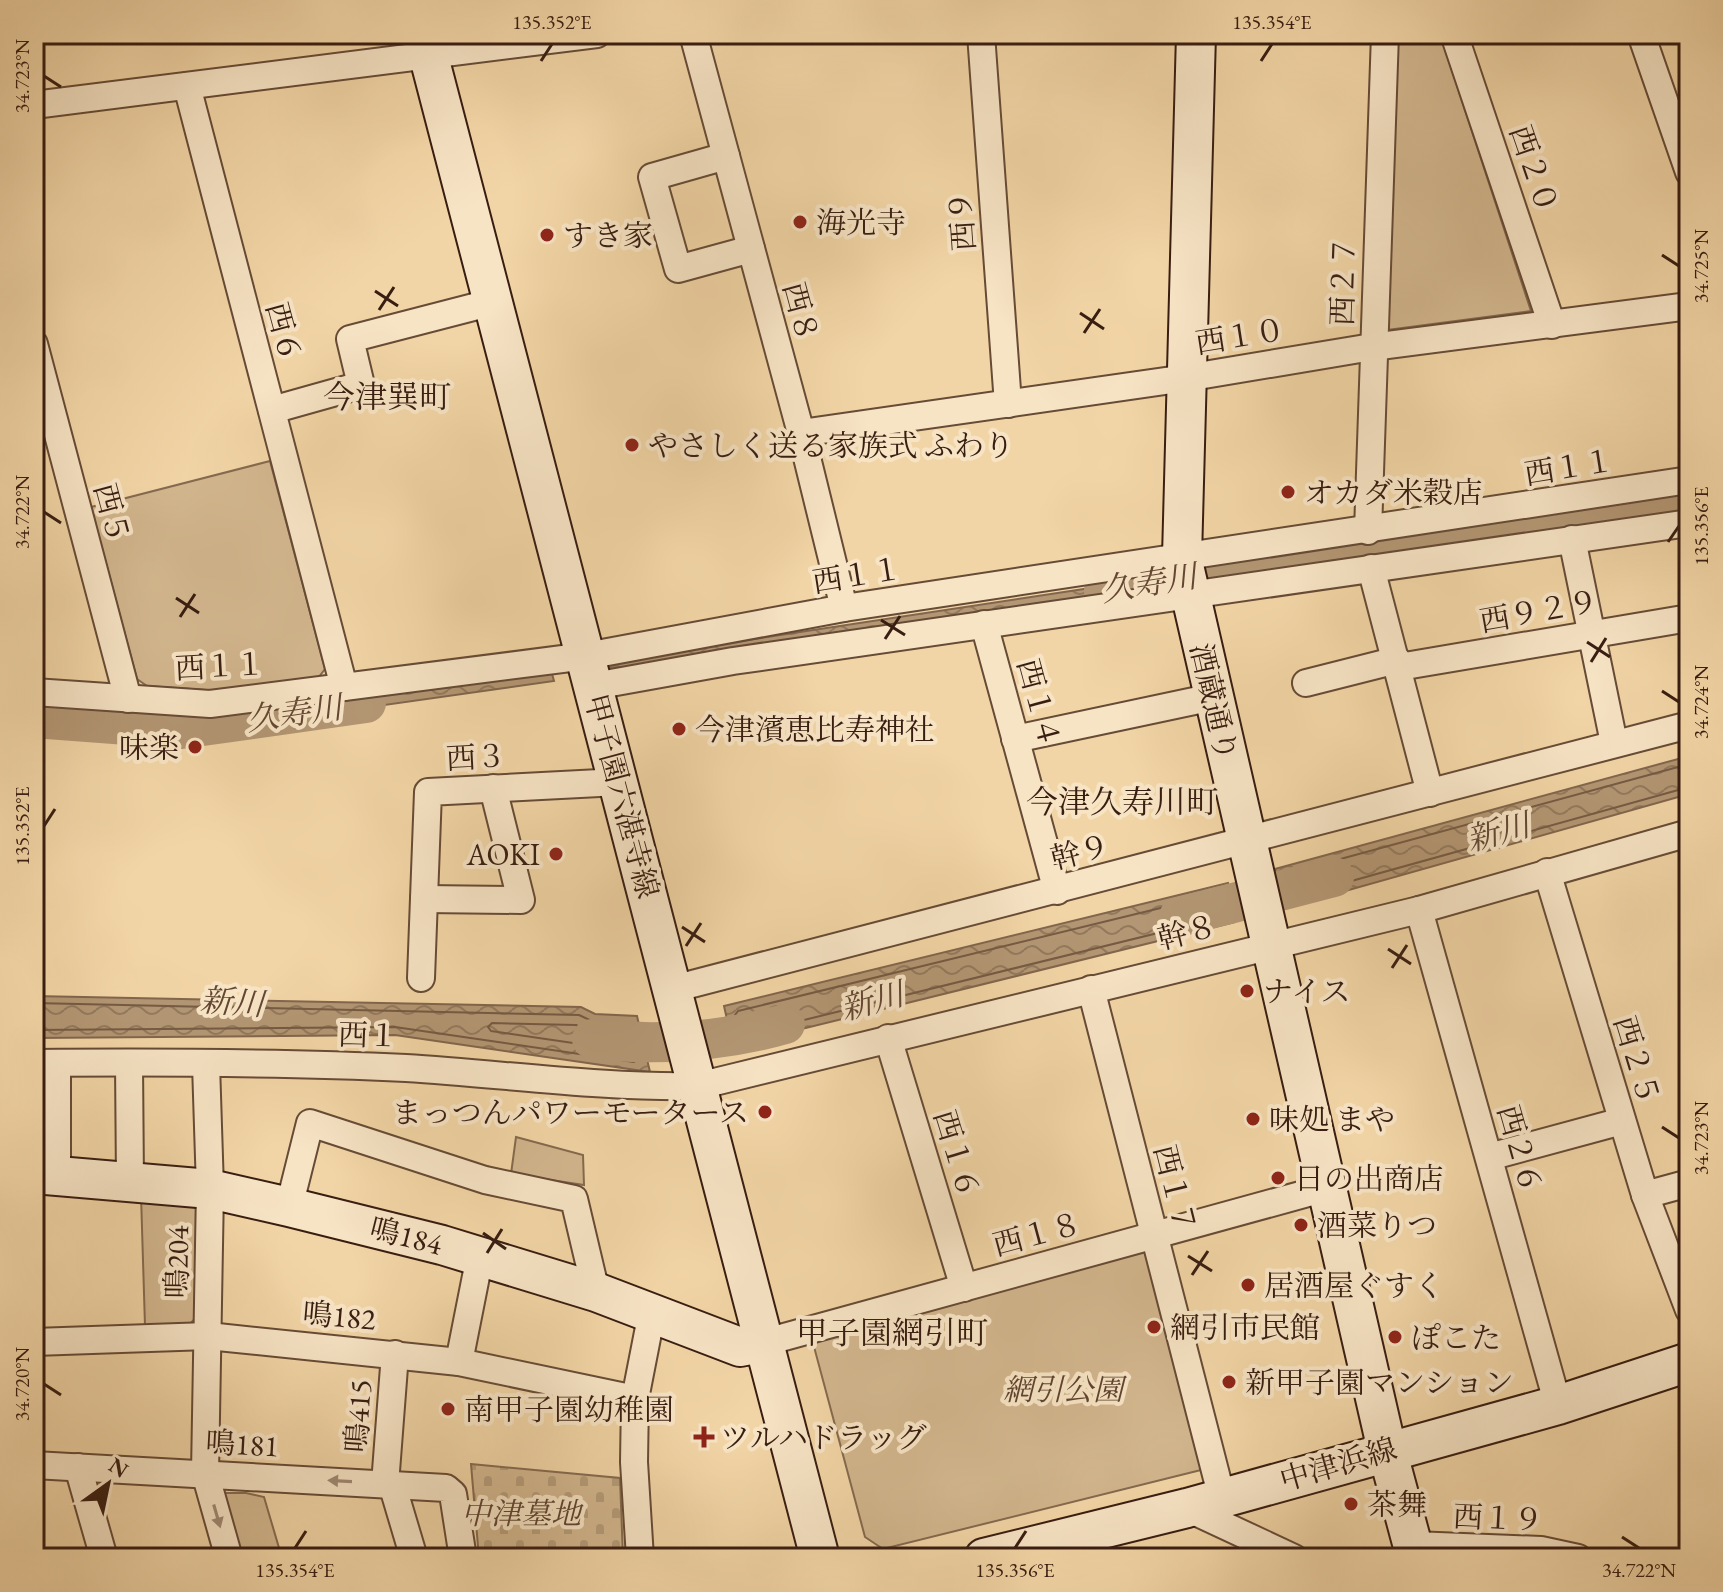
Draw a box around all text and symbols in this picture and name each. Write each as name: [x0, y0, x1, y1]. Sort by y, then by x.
text: 135.352°E: [512, 9, 592, 35]
text: 135.354°E: [1232, 9, 1312, 35]
text: 34.723°N: [9, 39, 35, 113]
street label: 西２０: [1501, 120, 1567, 218]
street label: 西９: [940, 190, 984, 252]
place label: 海光寺: [816, 203, 906, 242]
marker: 海光寺: [791, 213, 809, 231]
place label: すき家: [563, 216, 653, 255]
marker: すき家: [538, 226, 556, 244]
text: 34.725°N: [1688, 229, 1714, 303]
street label: 西２７: [1322, 235, 1364, 327]
street label: 西８: [774, 278, 828, 346]
street label: 西６: [257, 298, 311, 366]
street label: 西１０: [1193, 310, 1287, 362]
district label: 今津巽町: [323, 376, 451, 418]
place label: やさしく送る家族式 ふわり: [648, 426, 1014, 465]
marker: やさしく送る家族式 ふわり: [623, 436, 641, 454]
street label: 西１１: [1522, 441, 1616, 493]
place label: オカダ米穀店: [1304, 473, 1483, 512]
text: 34.722°N: [9, 475, 35, 549]
street label: 西５: [85, 479, 139, 547]
marker: オカダ米穀店: [1279, 483, 1297, 501]
text: 135.356°E: [1688, 486, 1714, 566]
street label: 西１１: [810, 549, 904, 601]
water label: 久寿川: [1098, 554, 1203, 611]
street label: 西９２９: [1477, 581, 1601, 641]
street label: 酒蔵通り: [1182, 639, 1246, 765]
street label: 西１１: [174, 644, 266, 688]
street label: 西１４: [1009, 654, 1069, 752]
text: 34.724°N: [1688, 665, 1714, 739]
water label: 久寿川: [244, 685, 347, 740]
street label: 甲子園六湛寺線: [576, 690, 668, 902]
place label: 今津濱恵比寿神社: [695, 710, 935, 749]
marker: 今津濱恵比寿神社: [670, 720, 688, 738]
place label: 味楽: [119, 728, 179, 767]
street label: 西３: [445, 736, 507, 778]
marker: 味楽: [186, 738, 204, 756]
district label: 今津久寿川町: [1026, 781, 1218, 823]
text: 135.352°E: [9, 786, 35, 866]
water label: 新川: [1462, 803, 1537, 861]
street label: 幹９: [1046, 826, 1114, 878]
place label: AOKI: [466, 835, 540, 874]
marker: AOKI: [547, 845, 565, 863]
street label: 幹８: [1153, 906, 1221, 958]
water label: 新川: [836, 972, 911, 1030]
place label: ナイス: [1263, 972, 1351, 1011]
water label: 新川: [199, 979, 268, 1025]
marker: ナイス: [1238, 982, 1256, 1000]
street label: 西２５: [1605, 1011, 1669, 1109]
street label: 西１: [337, 1014, 399, 1056]
place label: まっつんパワーモータース: [392, 1093, 749, 1132]
place label: 味処 まや: [1269, 1100, 1395, 1139]
street label: 西２６: [1489, 1100, 1551, 1198]
text: 34.723°N: [1688, 1101, 1714, 1175]
marker: まっつんパワーモータース: [756, 1103, 774, 1121]
street label: 西１６: [925, 1105, 989, 1203]
marker: 味処 まや: [1244, 1110, 1262, 1128]
street label: 西１７: [1145, 1141, 1205, 1237]
place label: 日の出商店: [1294, 1159, 1444, 1198]
marker: 日の出商店: [1269, 1169, 1287, 1187]
street label: 西１８: [988, 1204, 1086, 1264]
place label: 酒菜りつ: [1317, 1206, 1437, 1245]
street label: 鳴184: [366, 1208, 447, 1264]
marker: 酒菜りつ: [1292, 1216, 1310, 1234]
street label: 鳴204: [157, 1224, 197, 1299]
place label: 居酒屋ぐすく: [1264, 1266, 1444, 1305]
marker: 居酒屋ぐすく: [1239, 1276, 1257, 1294]
street label: 鳴182: [301, 1293, 378, 1339]
place label: 網引市民館: [1170, 1308, 1320, 1347]
district label: 甲子園網引町: [796, 1312, 988, 1354]
marker: 網引市民館: [1145, 1318, 1163, 1336]
place label: ぽこた: [1411, 1318, 1501, 1357]
marker: ぽこた: [1386, 1328, 1404, 1346]
text: 34.720°N: [9, 1347, 35, 1421]
place label: 新甲子園マンション: [1245, 1363, 1514, 1402]
park label: 網引公園: [1003, 1370, 1128, 1409]
marker: 新甲子園マンション: [1220, 1373, 1238, 1391]
street label: 鳴415: [336, 1378, 380, 1454]
place label: 南甲子園幼稚園: [464, 1390, 674, 1429]
marker: 南甲子園幼稚園: [439, 1400, 457, 1418]
place label: ツルハドラッグ: [720, 1418, 927, 1457]
street label: 鳴181: [204, 1423, 280, 1465]
marker: ツルハドラッグ: [695, 1428, 713, 1446]
street label: 中津浜線: [1275, 1429, 1401, 1499]
north arrow: [68, 1444, 148, 1524]
text: N: [103, 1451, 134, 1485]
one-way arrow: [327, 1474, 352, 1487]
place label: 茶舞: [1367, 1485, 1427, 1524]
park label: 中津墓地: [461, 1494, 584, 1533]
marker: 茶舞: [1342, 1495, 1360, 1513]
street label: 西１９: [1452, 1496, 1544, 1540]
one-way arrow: [211, 1504, 224, 1528]
text: 135.354°E: [255, 1557, 335, 1583]
text: 135.356°E: [975, 1557, 1055, 1583]
text: 34.722°N: [1602, 1557, 1676, 1583]

